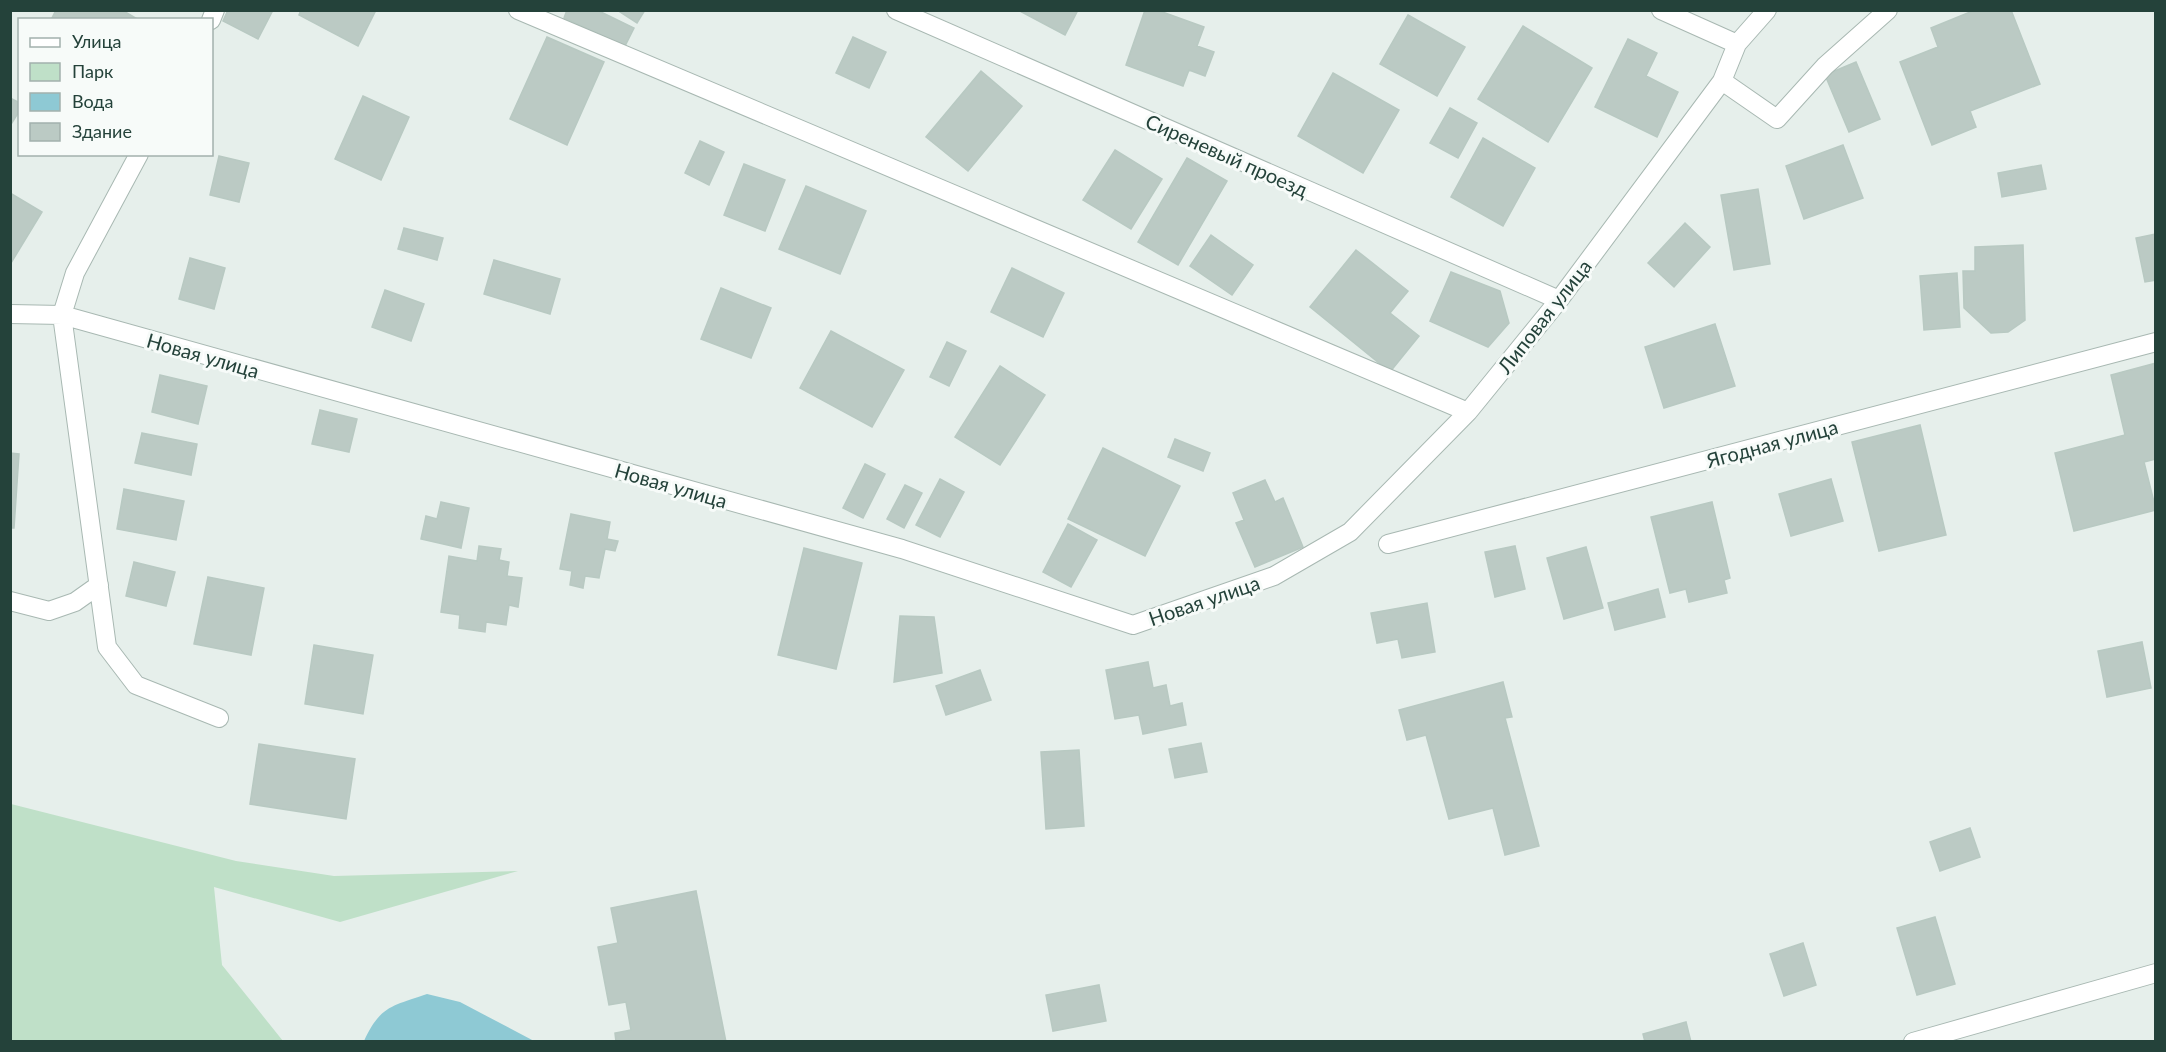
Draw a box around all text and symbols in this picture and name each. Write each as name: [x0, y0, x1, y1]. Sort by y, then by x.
legend: [18, 18, 213, 156]
text: Улица: [72, 30, 122, 52]
text: Парк: [72, 60, 114, 82]
text: Вода: [72, 90, 113, 112]
street label: Сиреневый проезд: [1142, 108, 1312, 202]
text: Здание: [72, 120, 132, 142]
street label: Липовая улица: [1491, 254, 1596, 379]
street label: Новая улица: [144, 328, 262, 382]
street label: Ягодная улица: [1703, 414, 1840, 472]
street label: Новая улица: [612, 458, 730, 512]
street label: Новая улица: [1145, 570, 1263, 630]

